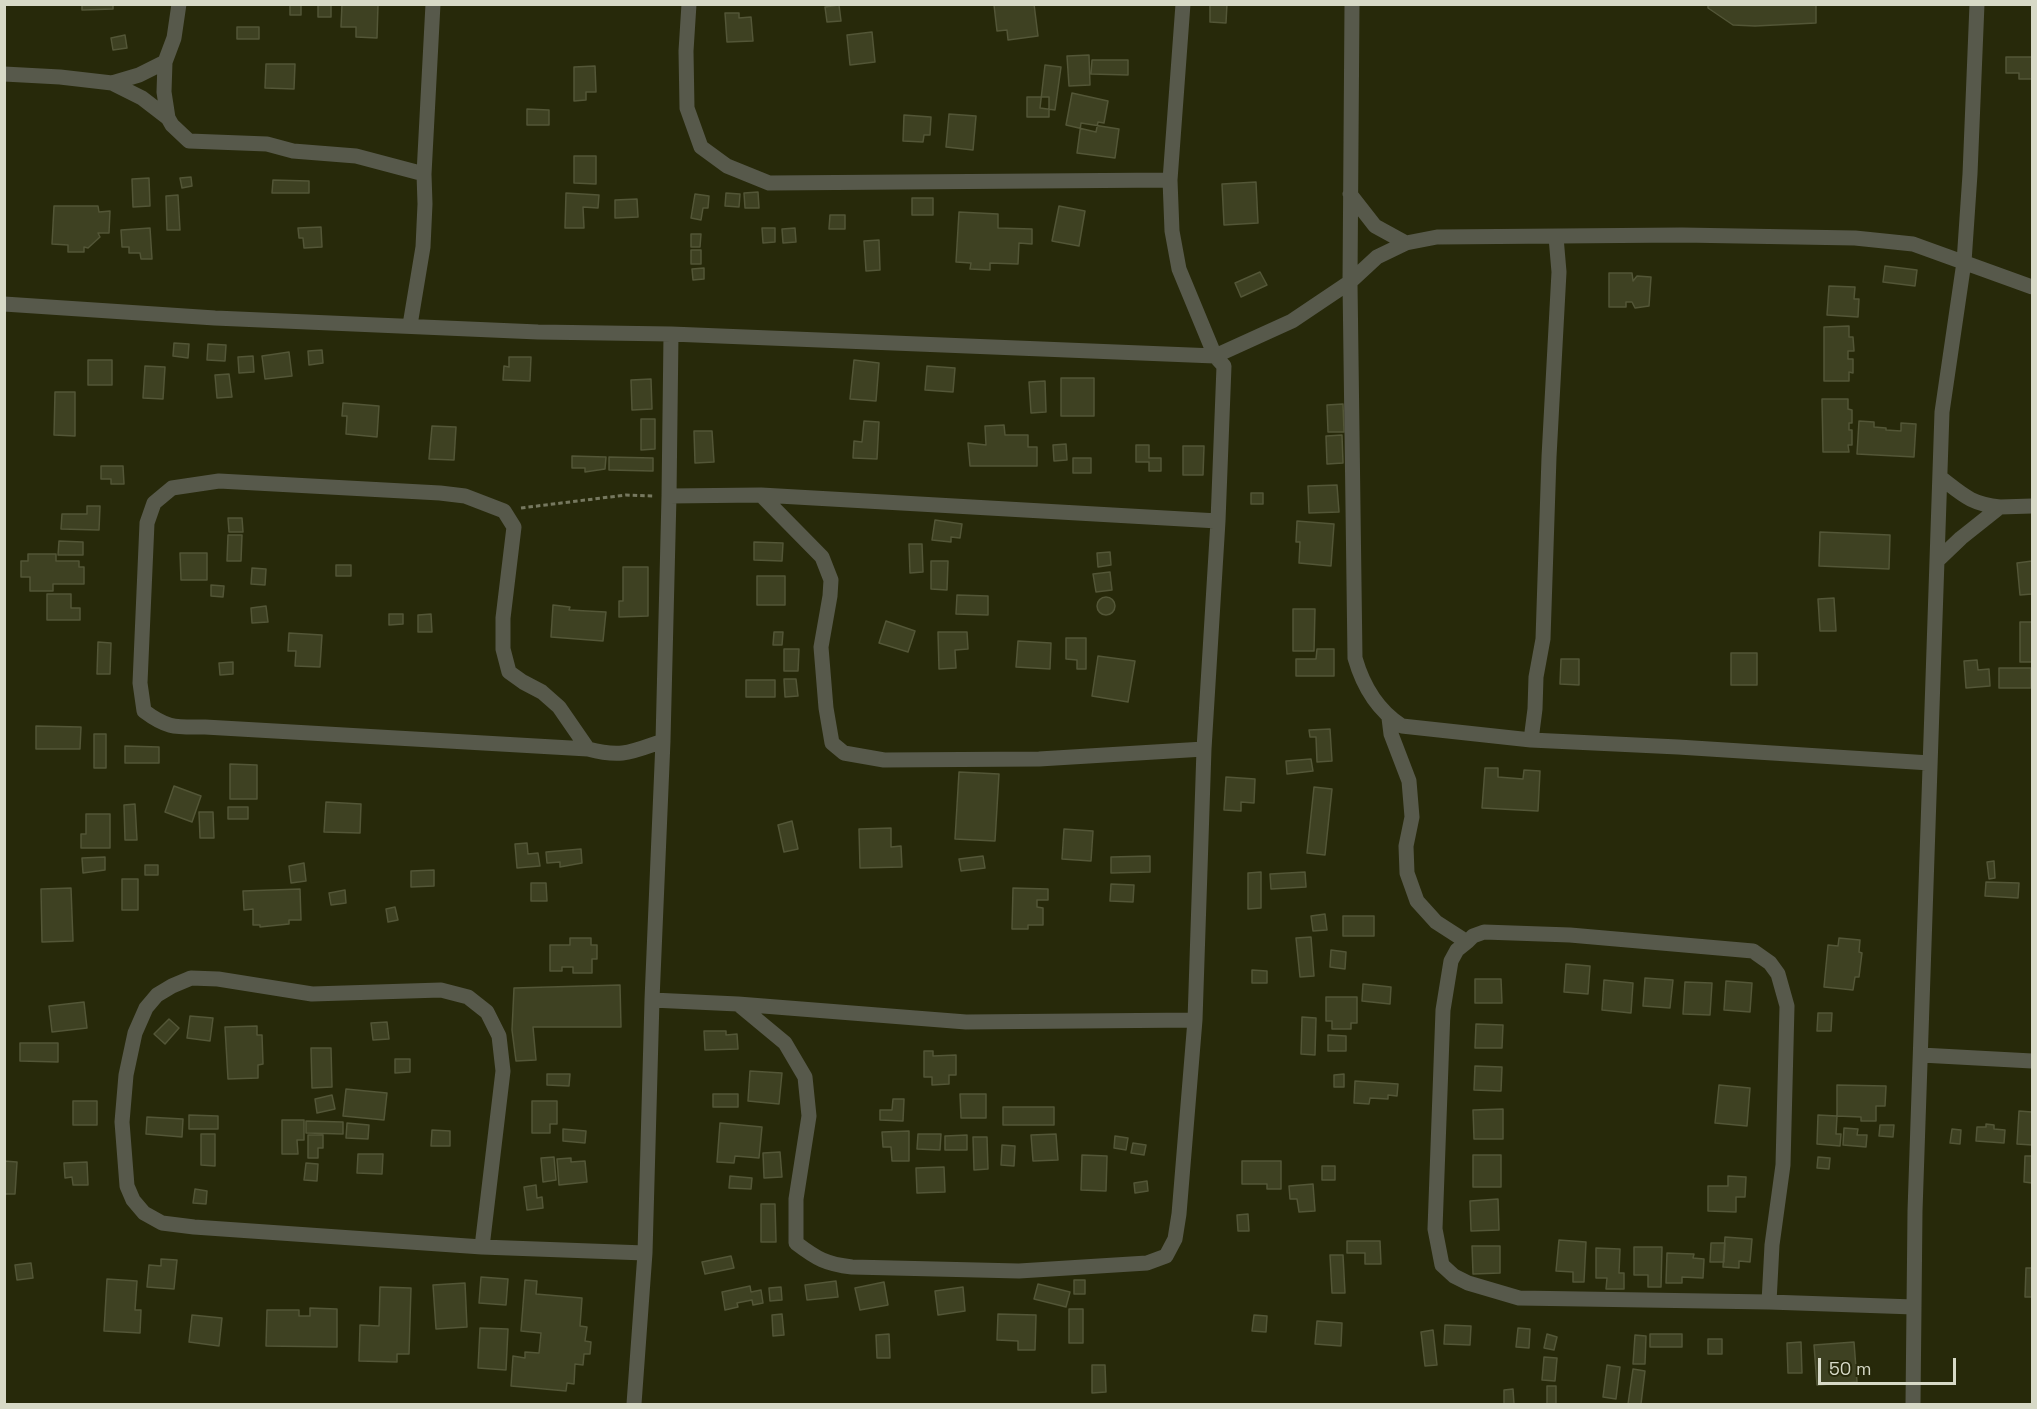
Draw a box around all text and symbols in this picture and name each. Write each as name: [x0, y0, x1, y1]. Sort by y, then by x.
scale bar: [1821, 1346, 1959, 1384]
text: 50 m: [1829, 1357, 1871, 1380]

